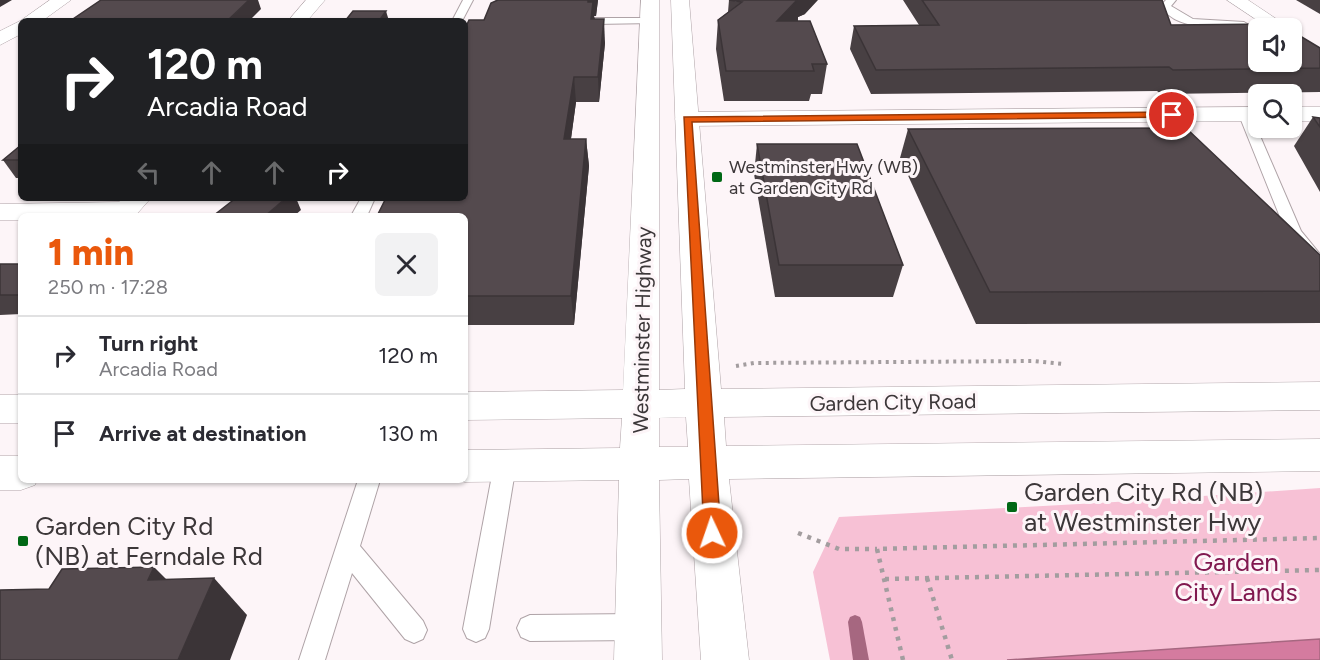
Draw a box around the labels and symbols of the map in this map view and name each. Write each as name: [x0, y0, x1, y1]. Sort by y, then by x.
pin: [1146, 89, 1197, 140]
place label: Westminster Hwy (WB) at Garden City Rd: [729, 156, 918, 199]
marker: Westminster Hwy (WB) at Garden City Rd: [710, 170, 724, 184]
street label: Westminster Highway: [628, 226, 656, 434]
street label: Garden City Road: [809, 388, 977, 416]
place label: Garden City Rd (NB) at Westminster Hwy: [1024, 476, 1263, 538]
marker: Garden City Rd (NB) at Westminster Hwy: [1005, 500, 1019, 514]
position arrow: [680, 501, 744, 565]
place label: Garden City Rd (NB) at Ferndale Rd: [35, 510, 263, 572]
marker: Garden City Rd (NB) at Ferndale Rd: [16, 534, 30, 548]
park label: Garden City Lands: [1174, 546, 1298, 608]

